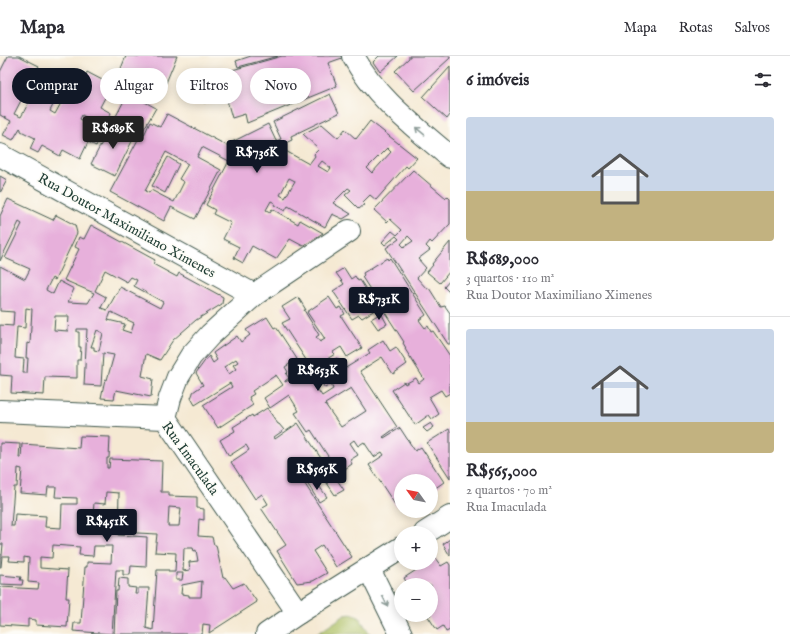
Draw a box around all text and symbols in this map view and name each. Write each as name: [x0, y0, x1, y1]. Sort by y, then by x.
text: Mapa: [20, 16, 65, 40]
text: Mapa: [624, 19, 657, 37]
text: Rotas: [679, 19, 713, 37]
text: Salvos: [735, 19, 770, 37]
chip: Comprar: [12, 68, 92, 104]
chip: Alugar: [100, 68, 168, 104]
chip: Filtros: [176, 68, 242, 104]
chip: Novo: [250, 68, 311, 104]
icon: filters: [752, 69, 774, 91]
text: 6 imóveis: [466, 70, 529, 91]
pin: R$689K: [80, 116, 146, 150]
text: R$689K: [92, 120, 134, 137]
one-way arrow: [415, 127, 426, 136]
pin: R$736K: [224, 140, 290, 174]
icon: home: [584, 143, 656, 215]
text: R$736K: [236, 144, 278, 161]
street label: Rua Doutor Maximiliano Ximenes: [34, 169, 219, 282]
text: R$689,000: [466, 249, 539, 270]
text: 3 quartos · 110 m²: [466, 270, 554, 287]
pin: R$731K: [346, 287, 412, 321]
text: Rua Doutor Maximiliano Ximenes: [466, 287, 652, 304]
text: R$731K: [358, 291, 400, 308]
icon: home: [584, 355, 656, 427]
pin: R$653K: [285, 358, 351, 392]
text: R$653K: [297, 362, 339, 379]
street label: Rua Imaculada: [157, 418, 223, 500]
pin: R$565K: [284, 457, 350, 491]
text: R$565K: [296, 461, 338, 478]
text: R$565,000: [466, 461, 537, 482]
north arrow: [394, 474, 438, 518]
map controls: [394, 474, 438, 622]
text: 2 quartos · 70 m²: [466, 482, 552, 499]
text: Rua Imaculada: [466, 499, 546, 516]
pin: R$451K: [74, 509, 140, 543]
text: R$451K: [86, 513, 128, 530]
button: +: [394, 526, 438, 570]
button: −: [394, 578, 438, 622]
one-way arrow: [382, 595, 389, 607]

